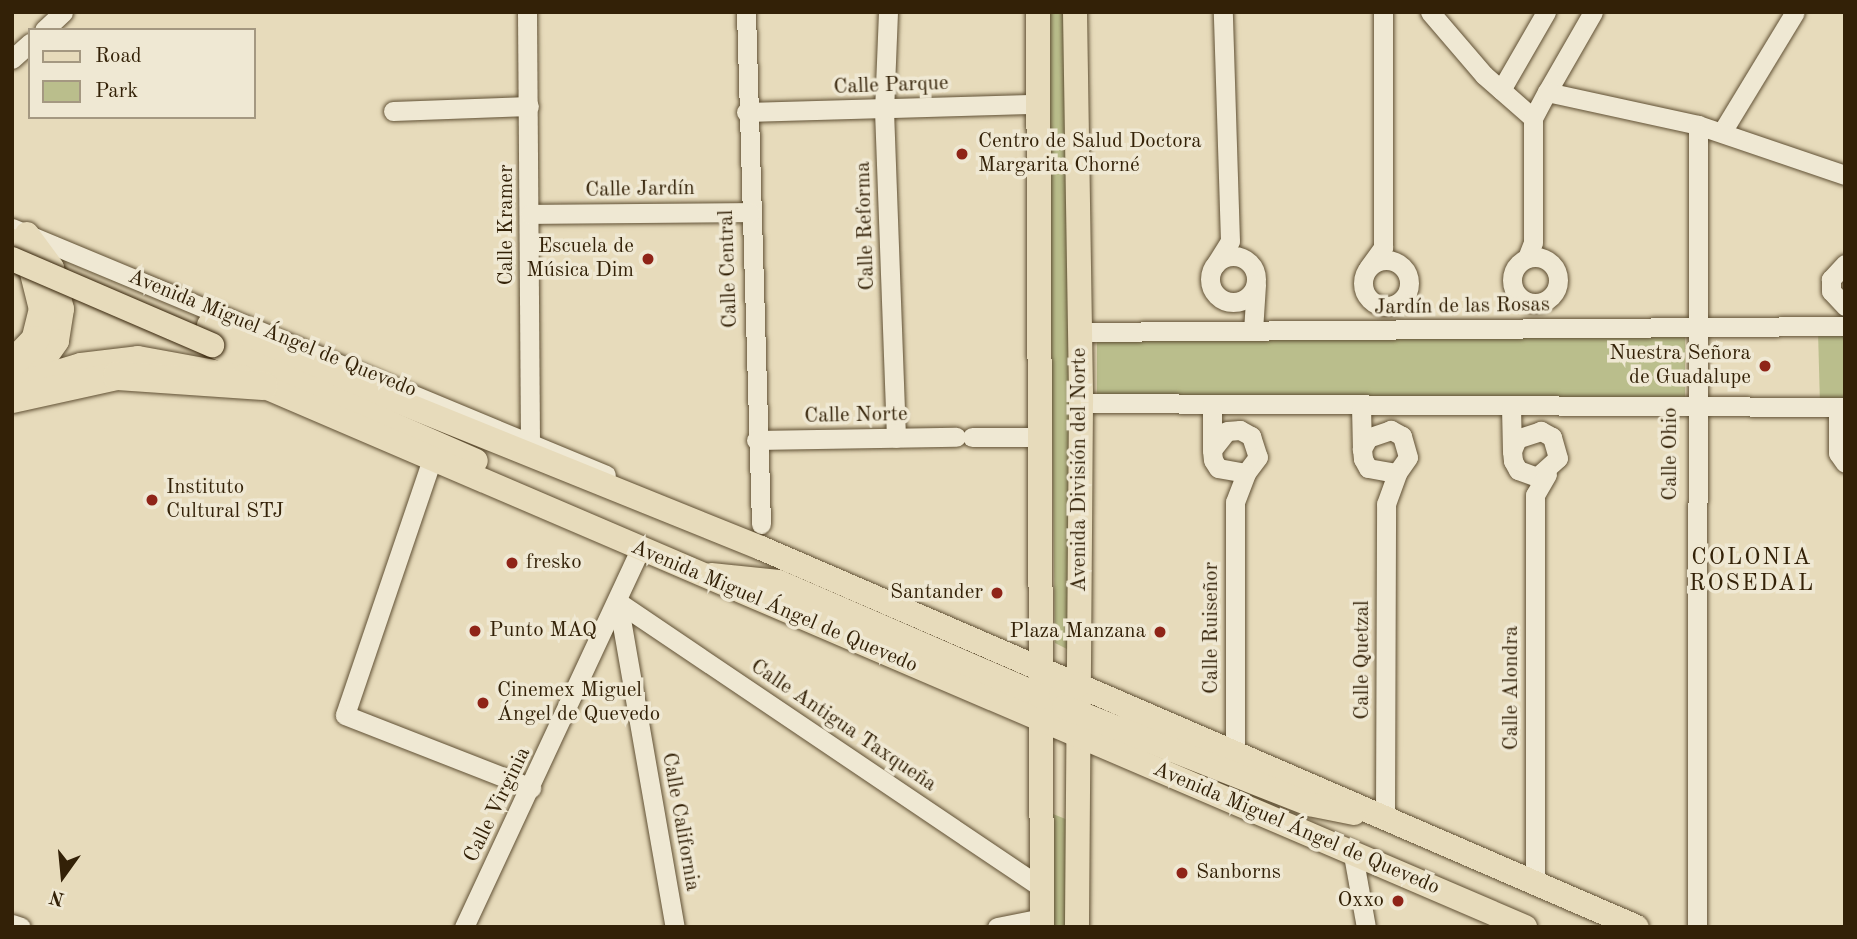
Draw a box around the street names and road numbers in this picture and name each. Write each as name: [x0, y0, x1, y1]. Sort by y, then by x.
street label: Calle Parque: [833, 71, 949, 101]
street label: Calle Reforma: [851, 161, 881, 291]
street label: Calle Kramer: [494, 164, 520, 286]
street label: Calle Jardín: [585, 176, 695, 204]
street label: Calle Central: [714, 209, 744, 329]
street label: Avenida Miguel Ángel de Quevedo: [124, 264, 420, 404]
street label: Jardín de las Rosas: [1374, 293, 1550, 321]
street label: Avenida División del Norte: [1067, 348, 1093, 592]
street label: Calle Norte: [804, 402, 908, 430]
street label: Calle Ohio: [1658, 407, 1684, 501]
street label: Avenida Miguel Ángel de Quevedo: [627, 535, 921, 679]
street label: Calle Ruiseñor: [1199, 562, 1225, 694]
street label: Calle Quetzal: [1350, 600, 1376, 720]
street label: Calle Alondra: [1499, 626, 1525, 750]
street label: Calle Antigua Taxqueña: [745, 654, 941, 798]
street label: Calle Virginia: [459, 743, 537, 867]
street label: Calle California: [655, 751, 705, 893]
street label: Avenida Miguel Ángel de Quevedo: [1149, 757, 1443, 901]

